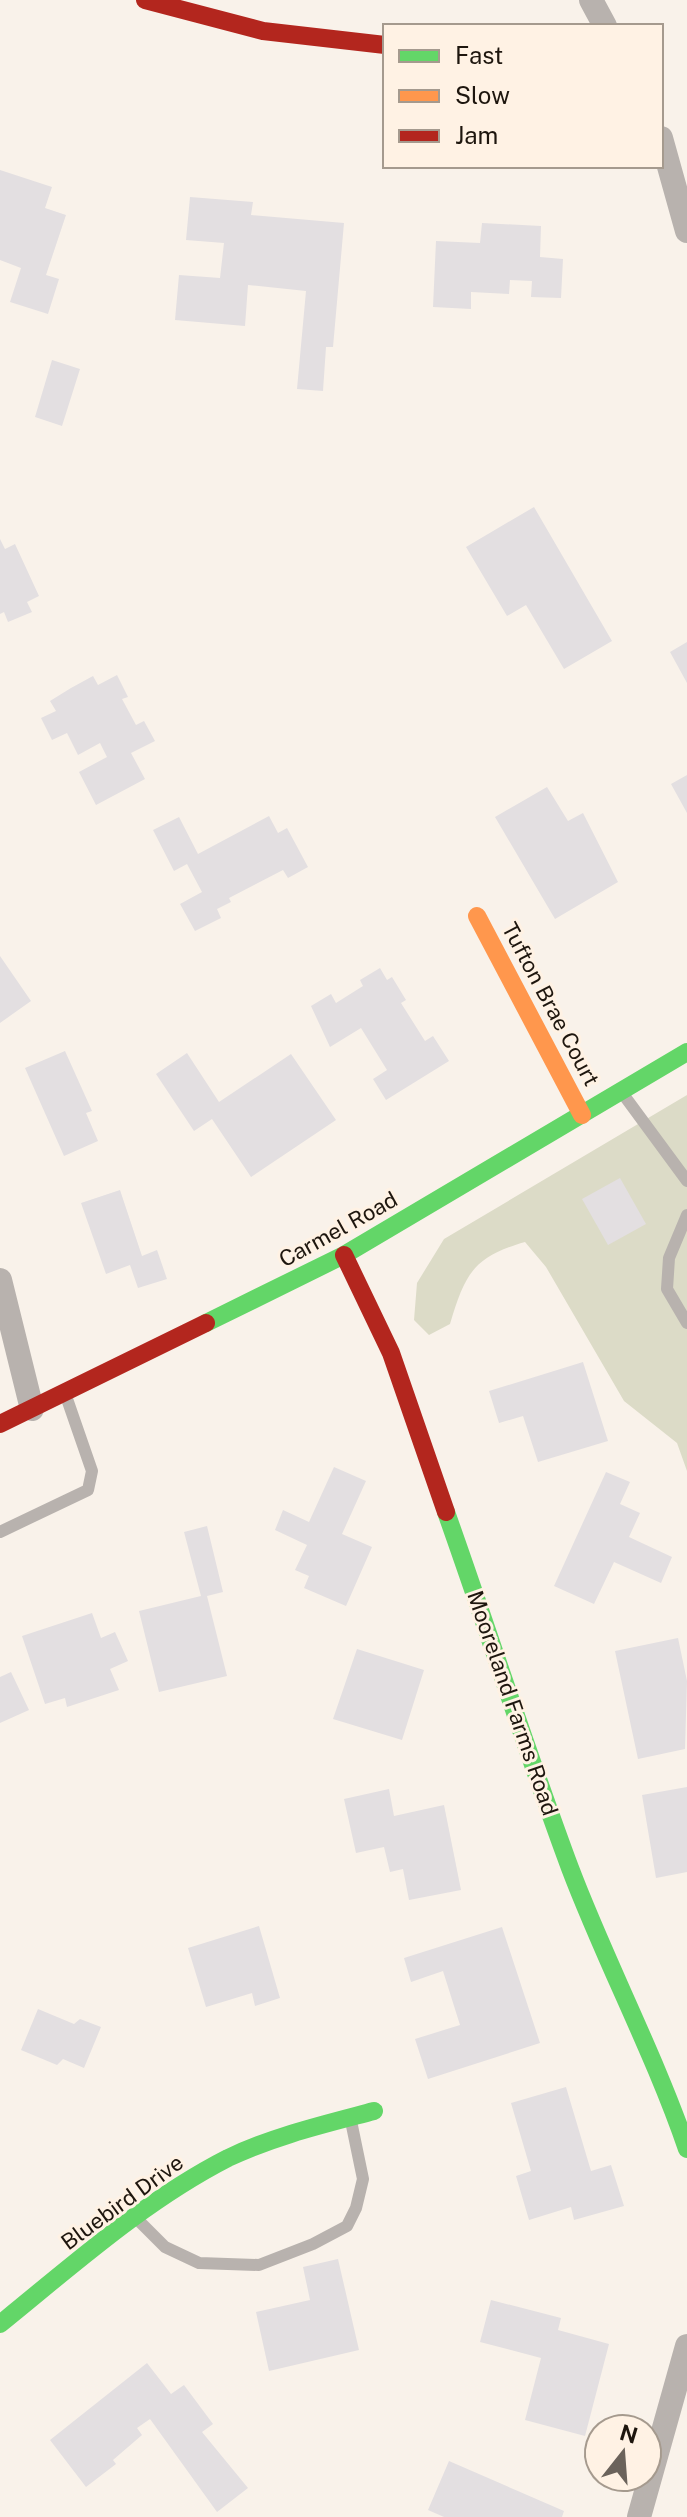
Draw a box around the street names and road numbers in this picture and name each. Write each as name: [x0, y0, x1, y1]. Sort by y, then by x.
street label: Tufton Brae Court: [497, 918, 605, 1090]
street label: Carmel Road: [274, 1186, 402, 1272]
street label: Mooreland Farms Road: [462, 1587, 564, 1819]
street label: Bluebird Drive: [56, 2149, 188, 2255]

